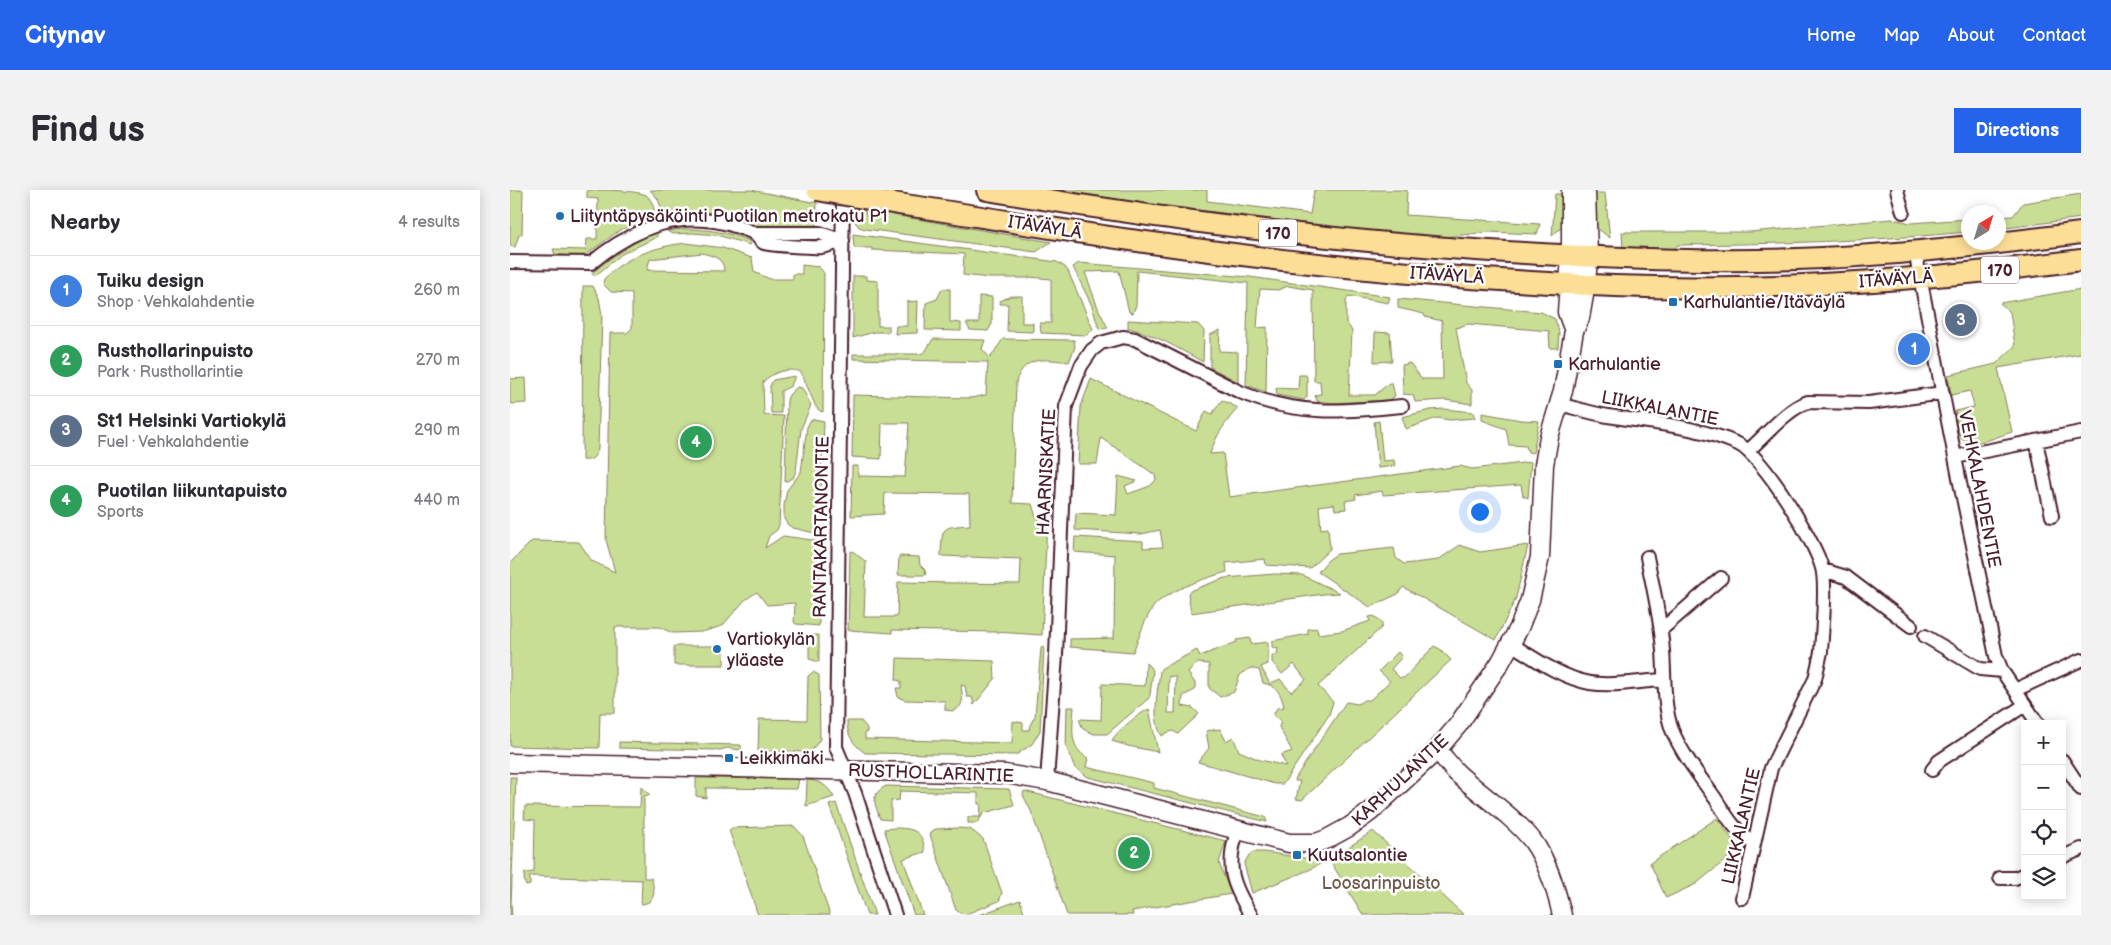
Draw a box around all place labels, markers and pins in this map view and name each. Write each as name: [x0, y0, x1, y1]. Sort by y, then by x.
place label: Liityntäpysäköinti Puotilan metrokatu P1: [570, 206, 888, 227]
marker: Liityntäpysäköinti Puotilan metrokatu P1: [554, 210, 566, 222]
place label: Karhulantie/Itäväylä: [1683, 292, 1845, 313]
marker: Karhulantie/Itäväylä: [1667, 296, 1679, 308]
pin: 3: [1945, 301, 1977, 339]
pin: 1: [1898, 330, 1930, 368]
place label: Karhulantie: [1568, 354, 1661, 375]
marker: Karhulantie: [1552, 358, 1564, 370]
pin: 4: [680, 423, 712, 461]
place label: Vartiokylän yläaste: [726, 629, 815, 671]
marker: Vartiokylän yläaste: [711, 643, 723, 655]
place label: Leikkimäki: [739, 748, 824, 769]
marker: Leikkimäki: [723, 752, 735, 764]
pin: 2: [1118, 834, 1150, 872]
place label: Kuutsalontie: [1307, 845, 1408, 866]
marker: Kuutsalontie: [1291, 849, 1303, 861]

